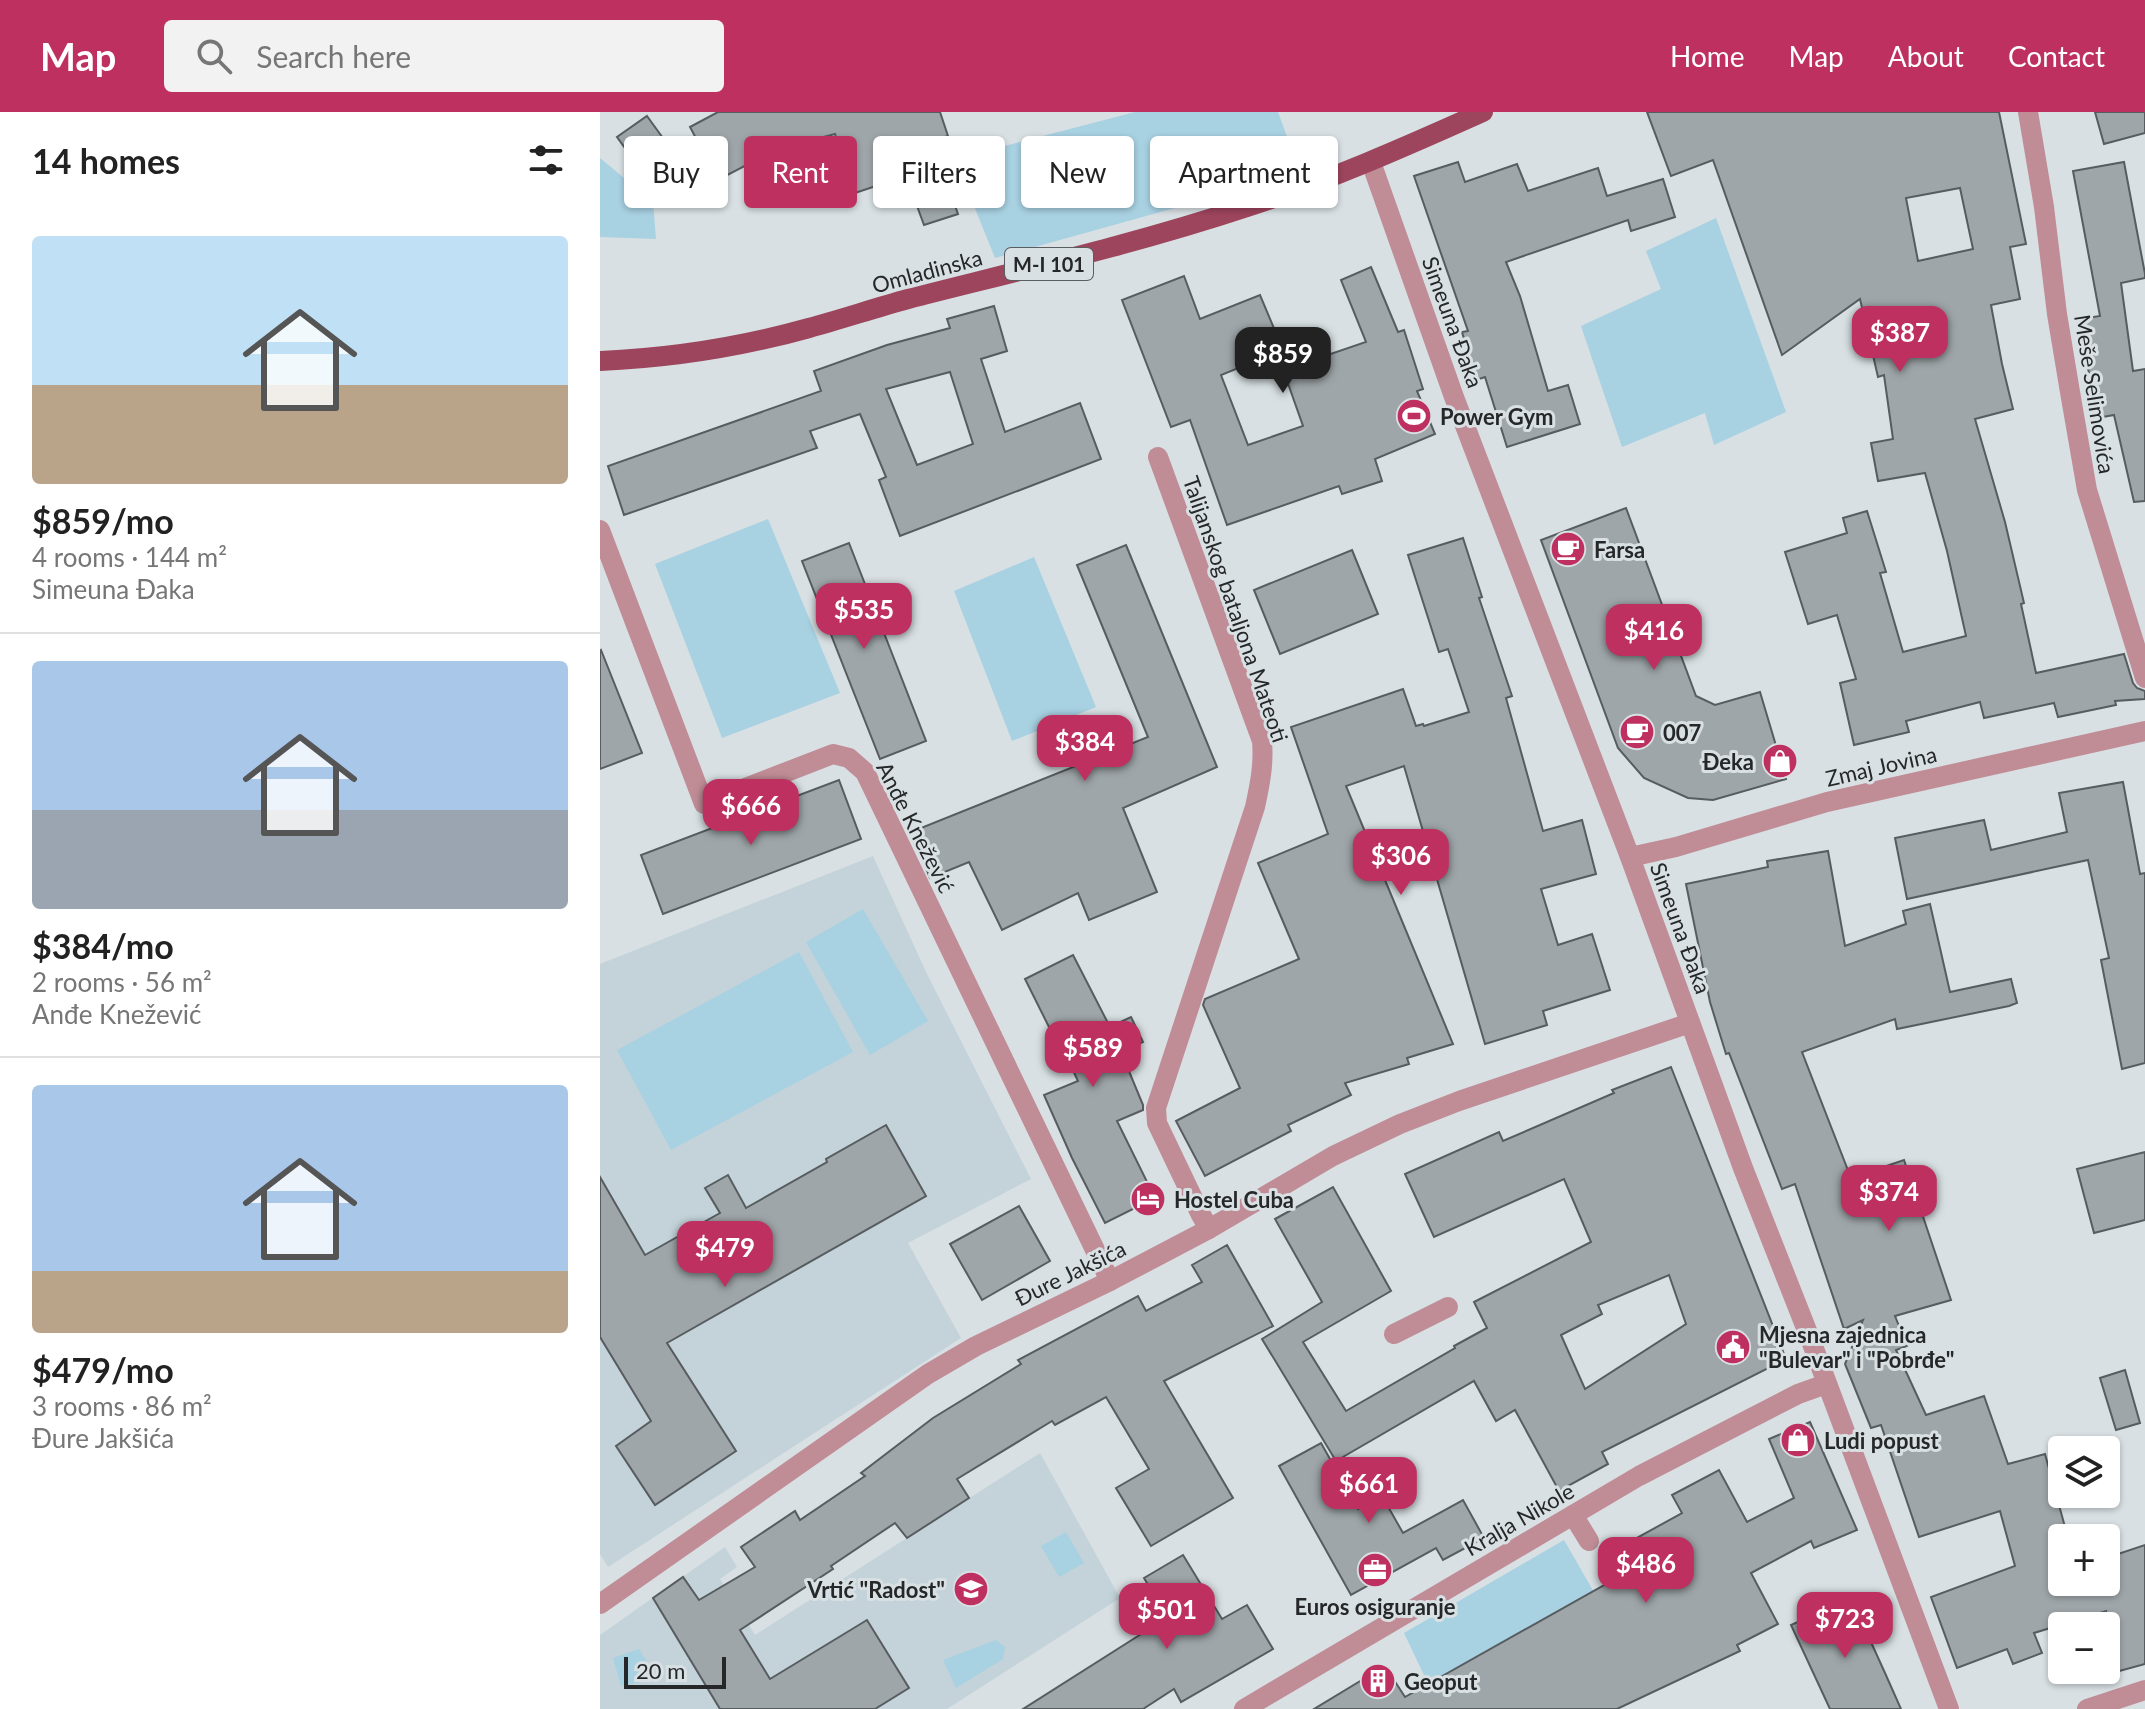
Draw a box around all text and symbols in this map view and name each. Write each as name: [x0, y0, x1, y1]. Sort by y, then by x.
search box: [164, 20, 724, 92]
text: Map: [40, 33, 116, 79]
icon: search: [192, 34, 236, 78]
text: Search here: [256, 38, 411, 74]
text: Home: [1670, 39, 1745, 73]
text: Map: [1789, 39, 1844, 73]
text: About: [1888, 39, 1964, 73]
text: Contact: [2008, 39, 2105, 73]
chip: Buy: [624, 136, 728, 208]
chip: Rent: [744, 136, 857, 208]
chip: Filters: [873, 136, 1005, 208]
chip: New: [1021, 136, 1134, 208]
chip: Apartment: [1150, 136, 1338, 208]
icon: filters: [524, 138, 568, 182]
text: 14 homes: [32, 140, 180, 181]
street label: Omladinska: [869, 243, 985, 299]
road number: M-I 101: [1005, 248, 1093, 280]
street label: Simeuna Đaka: [1417, 253, 1489, 391]
icon: home: [228, 288, 372, 432]
pin: $387: [1853, 306, 1947, 374]
street label: Meše Selimovića: [2069, 312, 2121, 476]
text: $387: [1870, 316, 1930, 348]
pin: $859: [1236, 327, 1330, 395]
text: $859: [1253, 337, 1313, 369]
sports icon: Power Gym: [1395, 397, 1433, 435]
place label: Power Gym: [1440, 403, 1553, 430]
street label: Talijanskog bataljona Mateoti: [1178, 472, 1294, 746]
text: $859/mo: [32, 500, 174, 541]
cafe icon: Farsa: [1549, 530, 1587, 568]
place label: Farsa: [1594, 536, 1645, 563]
text: 4 rooms · 144 m²: [32, 541, 227, 573]
text: Simeuna Đaka: [32, 573, 195, 605]
pin: $535: [817, 583, 911, 651]
text: $535: [834, 593, 894, 625]
pin: $416: [1607, 604, 1701, 672]
text: $416: [1624, 614, 1684, 646]
icon: home: [228, 713, 372, 857]
cafe icon: 007: [1618, 713, 1656, 751]
pin: $384: [1038, 715, 1132, 783]
place label: 007: [1663, 719, 1702, 746]
text: $384: [1055, 725, 1115, 757]
street label: Zmaj Jovina: [1823, 740, 1939, 792]
shop icon: Đeka: [1761, 742, 1799, 780]
place label: Đeka: [1702, 748, 1754, 775]
street label: Anđe Knežević: [871, 757, 961, 897]
pin: $666: [704, 779, 798, 847]
text: $666: [721, 789, 781, 821]
pin: $306: [1354, 829, 1448, 897]
text: $306: [1371, 839, 1431, 871]
street label: Simeuna Đaka: [1645, 859, 1717, 997]
text: $384/mo: [32, 925, 174, 966]
text: 2 rooms · 56 m²: [32, 966, 212, 998]
text: Anđe Knežević: [32, 998, 202, 1030]
pin: $589: [1046, 1021, 1140, 1089]
text: $589: [1063, 1031, 1123, 1063]
icon: home: [228, 1137, 372, 1281]
pin: $374: [1842, 1165, 1936, 1233]
text: $374: [1859, 1175, 1919, 1207]
hotel icon: Hostel Cuba: [1129, 1180, 1167, 1218]
place label: Hostel Cuba: [1174, 1186, 1294, 1213]
pin: $479: [678, 1221, 772, 1289]
text: $479: [695, 1231, 755, 1263]
street label: Đure Jakšića: [1010, 1234, 1130, 1312]
place label: Mjesna zajednica "Bulevar" i "Pobrđe": [1759, 1321, 1954, 1373]
public building icon: Mjesna zajednica "Bulevar" i "Pobrđe": [1714, 1328, 1752, 1366]
text: $479/mo: [32, 1349, 174, 1390]
text: 3 rooms · 86 m²: [32, 1390, 212, 1422]
shop icon: Ludi popust: [1779, 1421, 1817, 1459]
text: Đure Jakšića: [32, 1422, 174, 1454]
place label: Ludi popust: [1824, 1427, 1940, 1454]
map controls: [2048, 1436, 2120, 1684]
button: layers: [2048, 1436, 2120, 1508]
pin: $661: [1322, 1457, 1416, 1525]
text: $661: [1339, 1467, 1399, 1499]
street label: Kralja Nikole: [1459, 1477, 1579, 1561]
button: +: [2048, 1524, 2120, 1596]
pin: $486: [1599, 1537, 1693, 1605]
text: $486: [1616, 1547, 1676, 1579]
office icon: Euros osiguranje: [1356, 1551, 1394, 1589]
school or university icon: Vrtić "Radost": [952, 1570, 990, 1608]
place label: Vrtić "Radost": [806, 1576, 945, 1603]
pin: $501: [1120, 1583, 1214, 1651]
pin: $723: [1798, 1592, 1892, 1660]
text: $501: [1137, 1593, 1197, 1625]
place label: Euros osiguranje: [1294, 1593, 1456, 1620]
text: $723: [1815, 1602, 1875, 1634]
button: −: [2048, 1612, 2120, 1684]
scale bar: [624, 1653, 726, 1689]
text: 20 m: [636, 1657, 685, 1684]
building icon: Geoput: [1359, 1662, 1397, 1700]
place label: Geoput: [1404, 1668, 1478, 1695]

